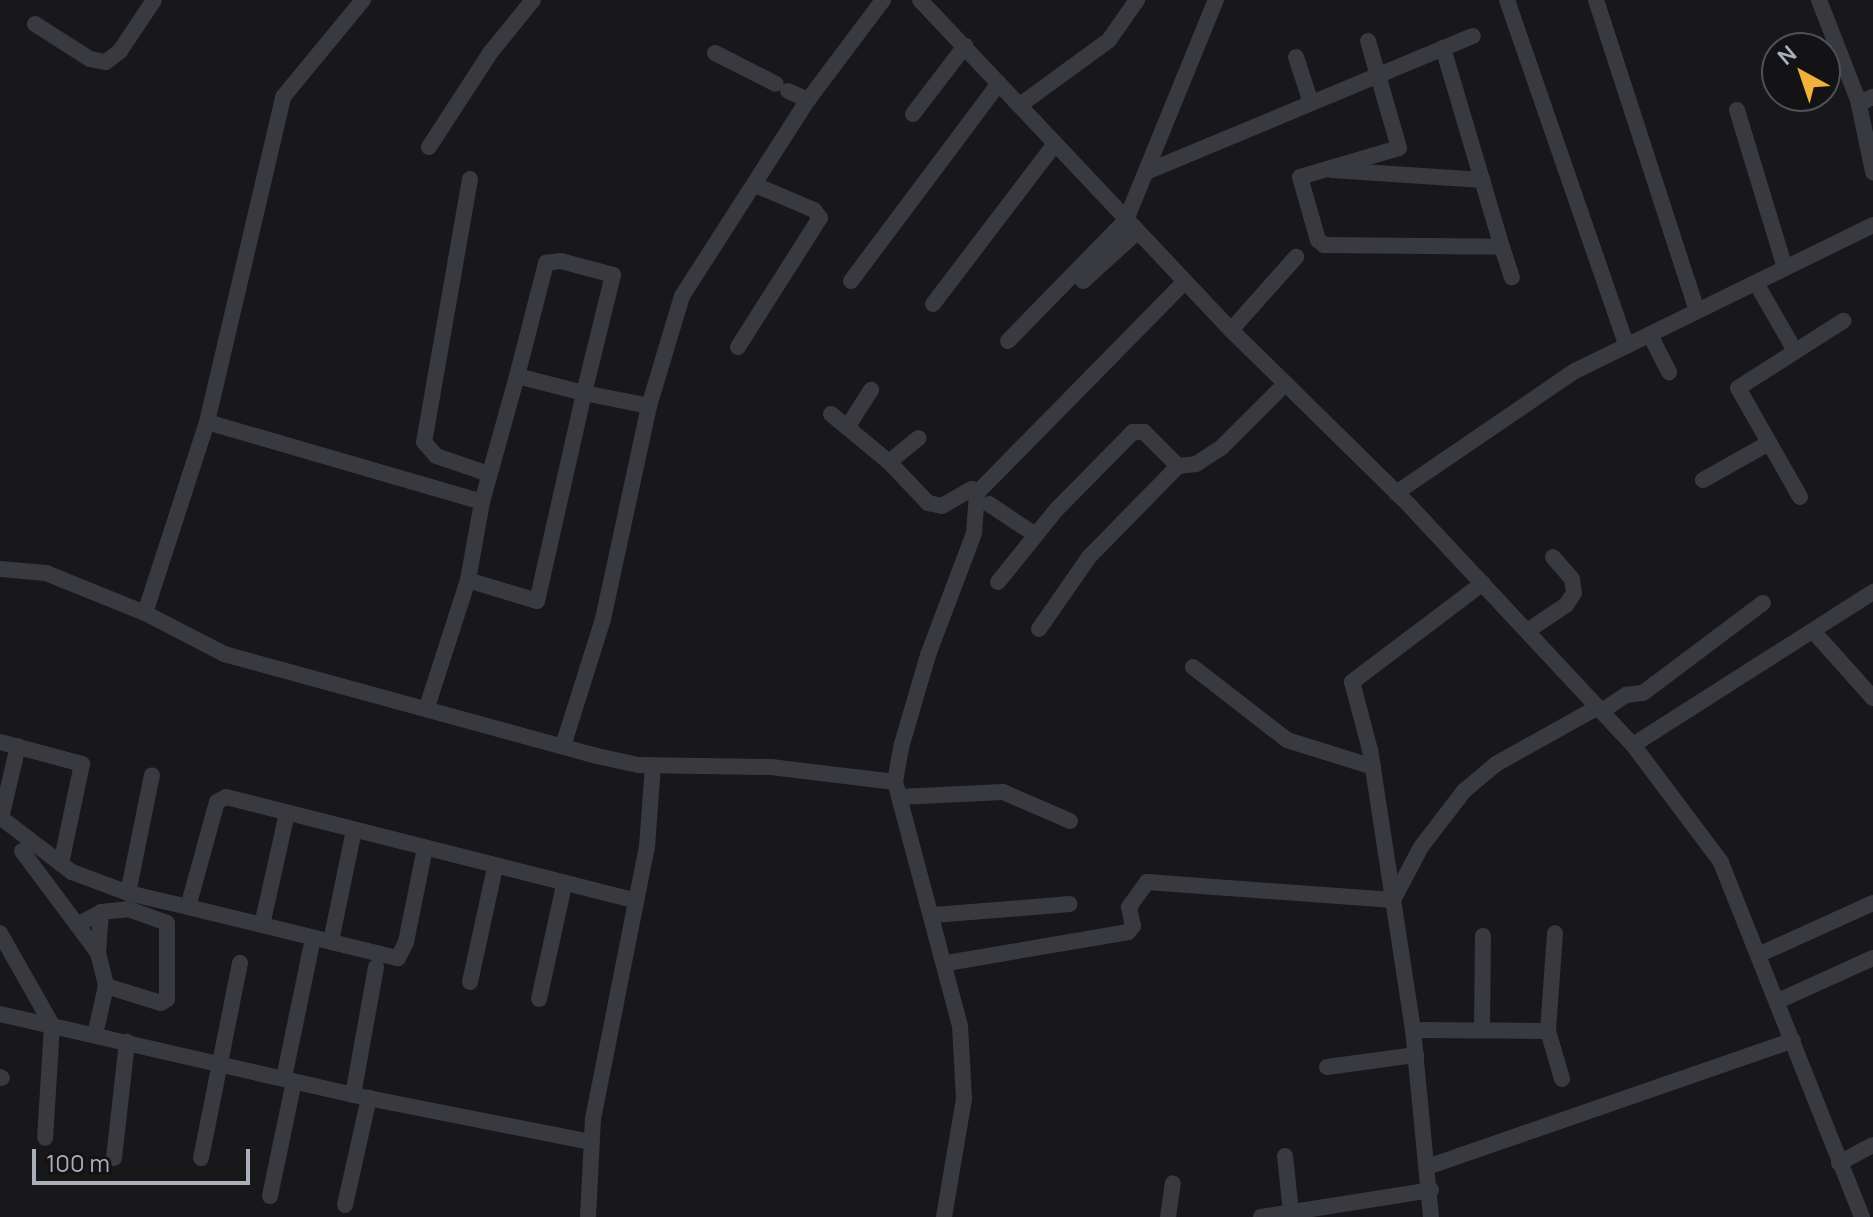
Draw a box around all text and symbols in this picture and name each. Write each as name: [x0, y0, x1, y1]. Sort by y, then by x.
north arrow: [1761, 32, 1841, 112]
text: N: [1771, 39, 1803, 72]
scale bar: [36, 1133, 254, 1183]
text: 100 m: [46, 1146, 110, 1179]

